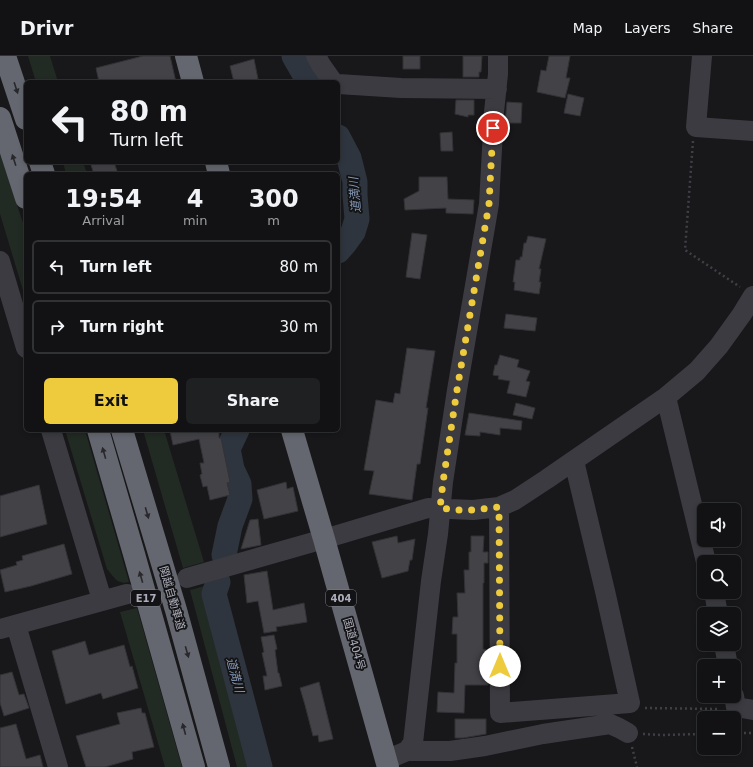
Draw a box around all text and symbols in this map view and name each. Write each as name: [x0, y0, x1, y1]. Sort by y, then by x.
text: Drivr: [20, 17, 73, 39]
text: Map: [573, 20, 602, 36]
text: Layers: [624, 20, 671, 36]
text: Share: [693, 20, 733, 36]
one-way arrow: [13, 82, 19, 94]
text: 80 m: [110, 95, 188, 128]
icon: left: [44, 96, 96, 148]
pin: [476, 111, 510, 145]
icon: arrive: [482, 117, 504, 139]
text: Turn left: [110, 129, 183, 150]
one-way arrow: [11, 154, 17, 166]
water label: 道満川: [346, 174, 364, 214]
text: 19:54: [65, 185, 142, 213]
text: 4: [187, 185, 203, 213]
text: 300: [249, 185, 299, 213]
text: Arrival: [82, 213, 125, 228]
text: min: [183, 213, 207, 228]
text: m: [267, 213, 280, 228]
icon: left: [46, 256, 68, 278]
text: Turn left: [80, 258, 152, 276]
text: 80 m: [280, 258, 318, 276]
icon: right: [46, 316, 68, 338]
text: Turn right: [80, 318, 164, 336]
text: 30 m: [280, 318, 318, 336]
button: Exit: [44, 378, 178, 424]
button: Share: [186, 378, 320, 424]
one-way arrow: [101, 446, 107, 458]
map controls: [697, 503, 741, 755]
button: sound: [697, 503, 741, 547]
one-way arrow: [144, 508, 150, 520]
button: search: [697, 555, 741, 599]
street label: 関越自動車道: [157, 564, 187, 632]
one-way arrow: [137, 571, 143, 584]
road number: E17: [131, 590, 161, 606]
road number: 404: [326, 590, 356, 606]
button: layers: [697, 607, 741, 651]
street label: 国道404号: [340, 616, 368, 672]
position arrow: [479, 645, 521, 687]
one-way arrow: [184, 646, 190, 658]
water label: 道満川: [224, 656, 247, 696]
button: +: [697, 659, 741, 703]
button: −: [697, 711, 741, 755]
one-way arrow: [180, 723, 186, 736]

